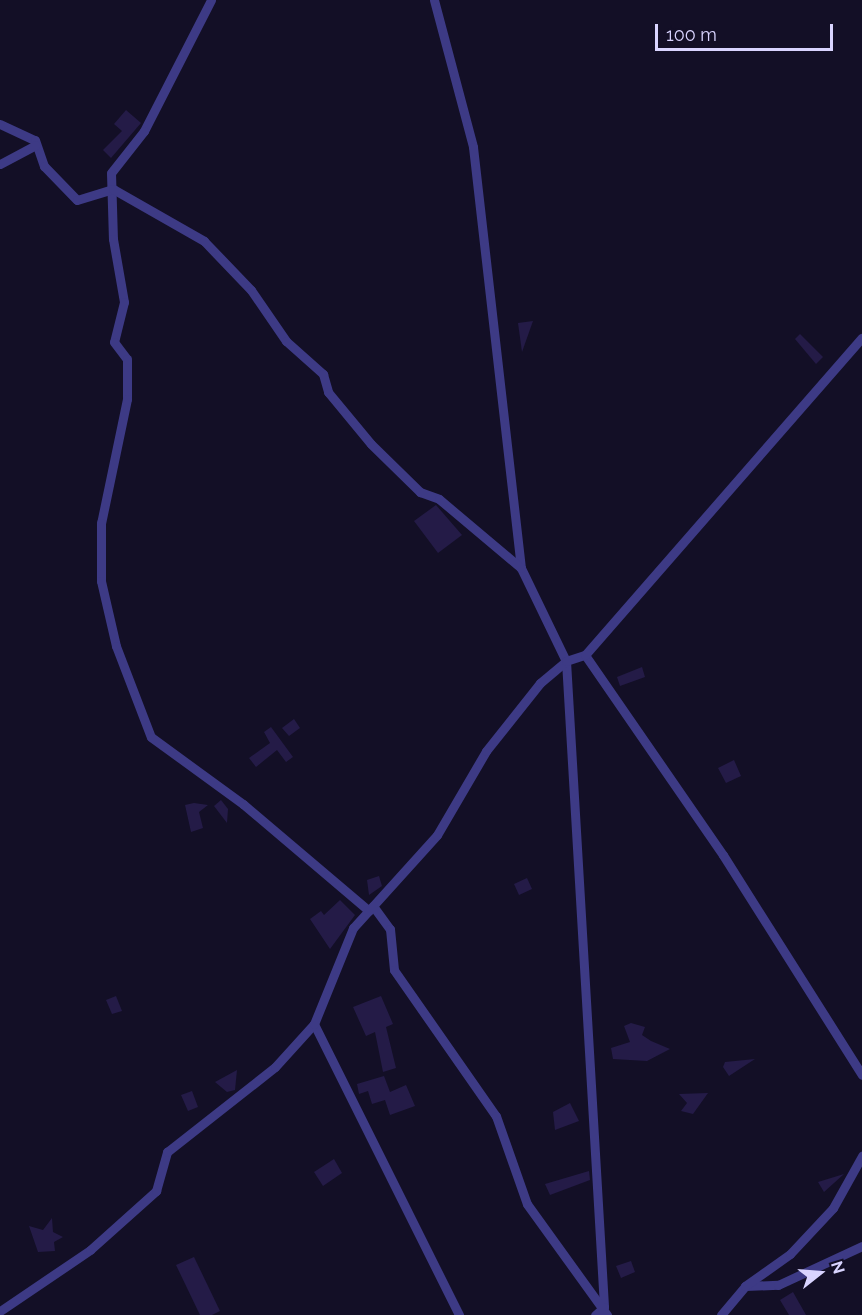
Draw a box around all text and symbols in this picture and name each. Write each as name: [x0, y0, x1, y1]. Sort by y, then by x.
scale bar: [658, 12, 836, 50]
text: 100 m: [666, 24, 717, 45]
north arrow: [790, 1243, 850, 1303]
text: N: [827, 1259, 849, 1276]

